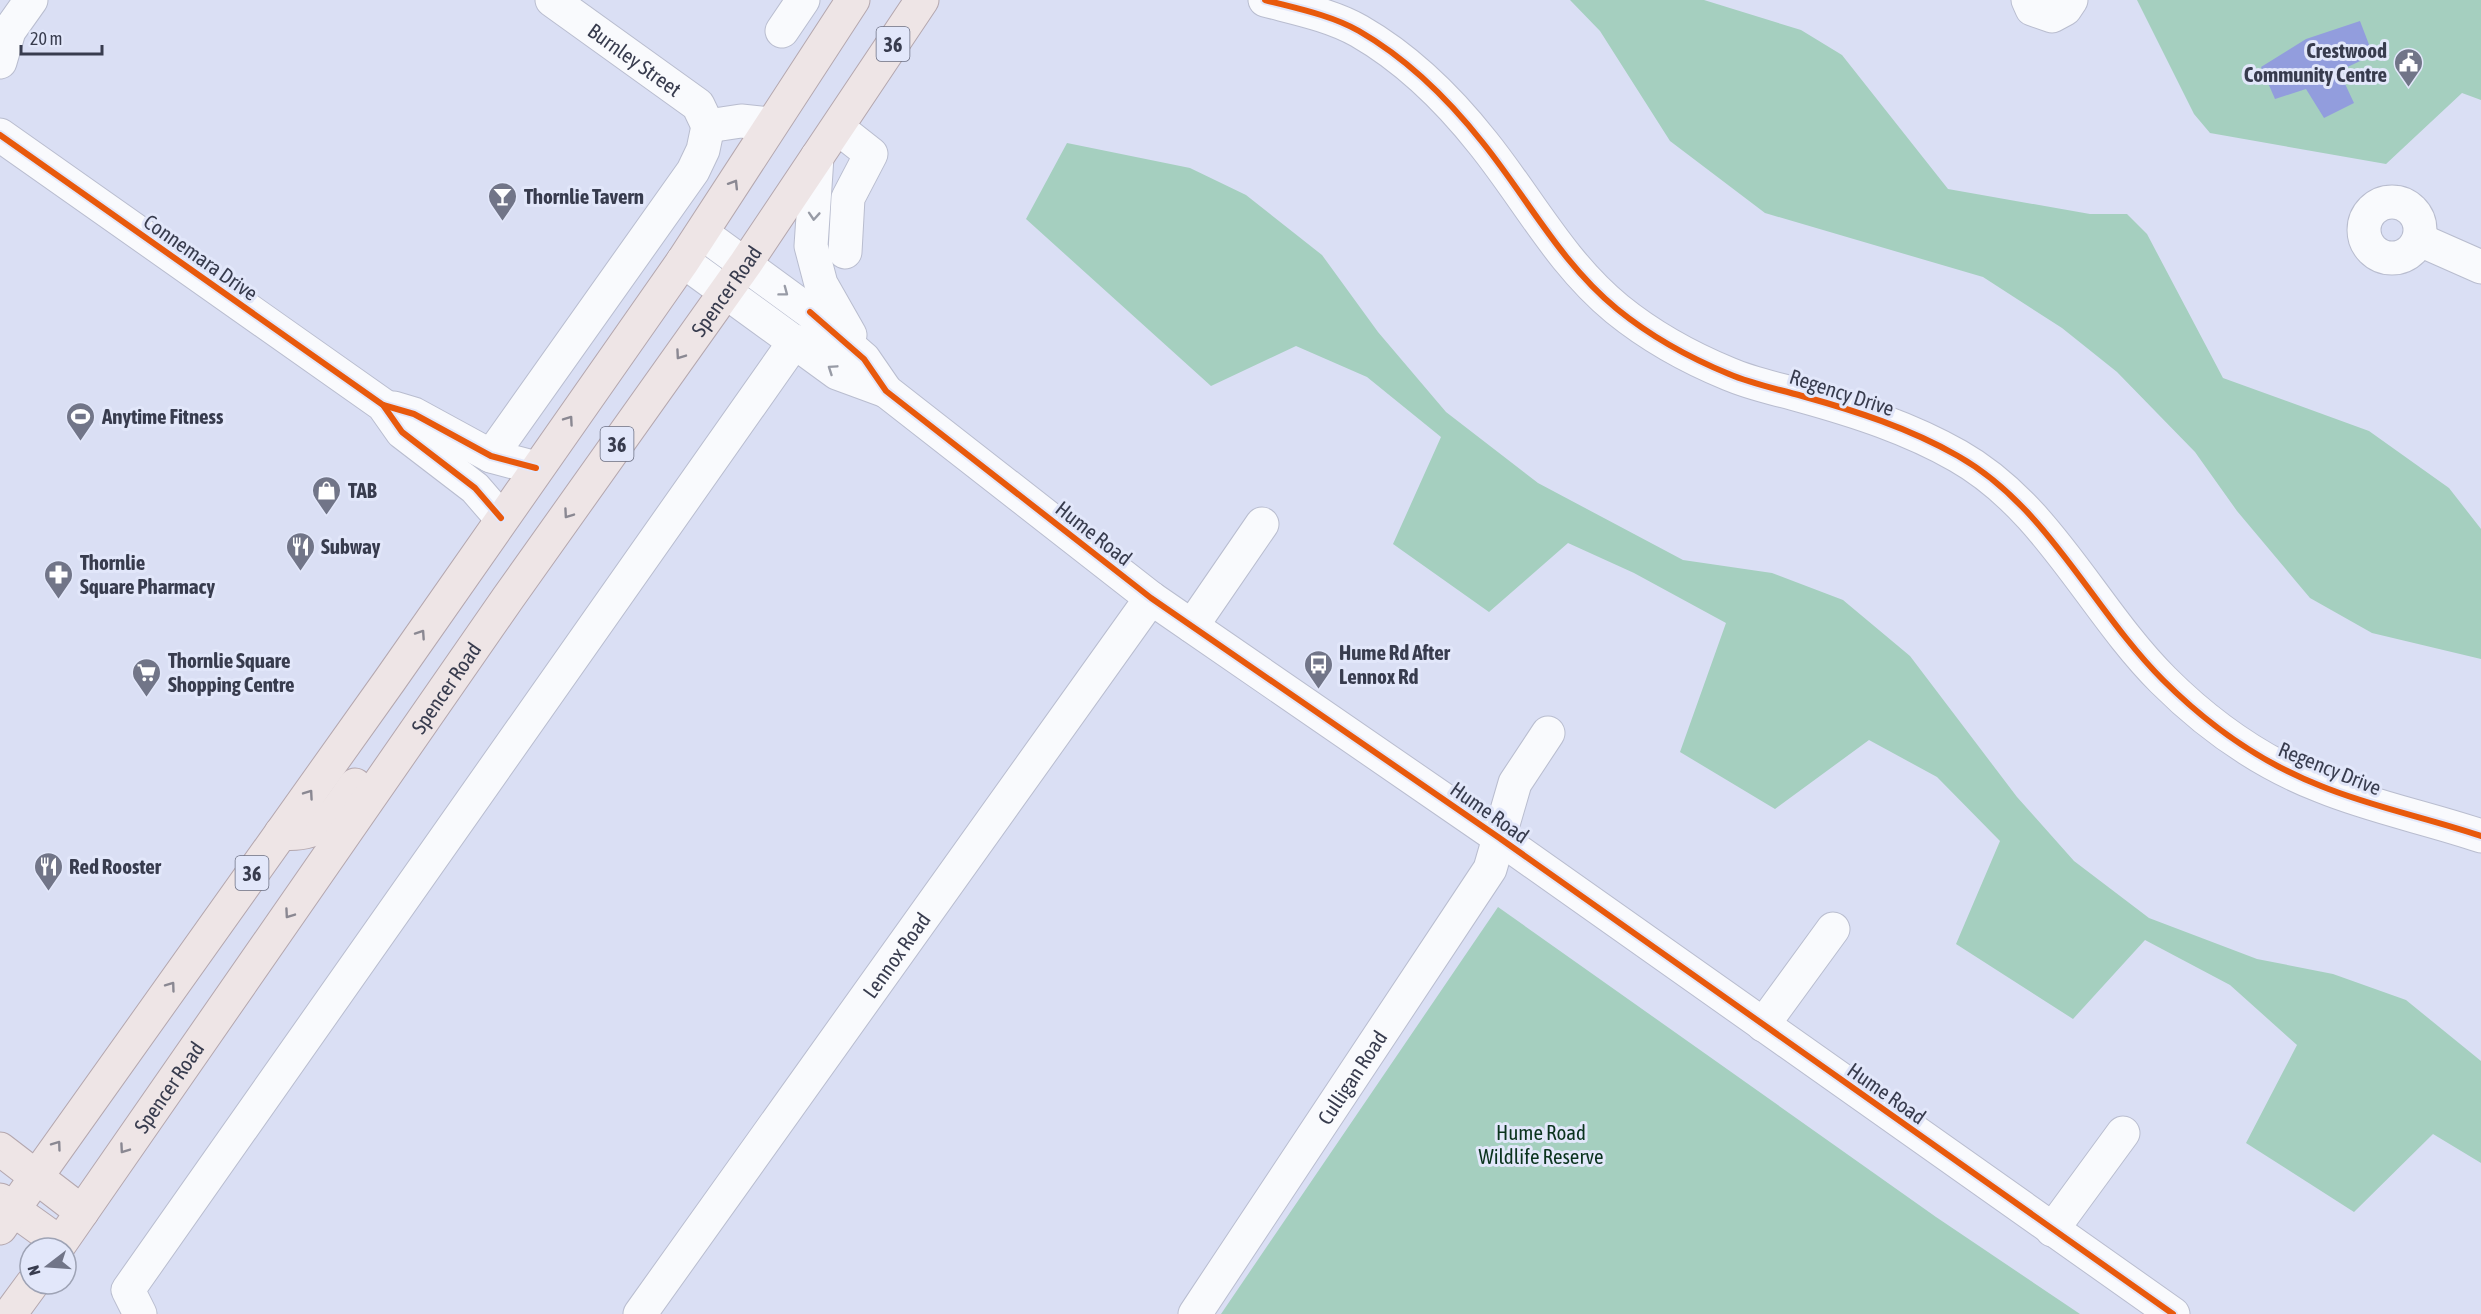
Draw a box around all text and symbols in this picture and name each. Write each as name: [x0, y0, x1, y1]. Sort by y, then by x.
scale bar: [21, 18, 102, 56]
street label: Burnley Street: [584, 18, 686, 101]
road number: 36: [876, 27, 910, 61]
text: 20 m: [30, 28, 62, 49]
place label: Crestwood Community Centre: [2244, 38, 2387, 86]
public building icon: Crestwood Community Centre: [2392, 46, 2424, 88]
one-way arrow: [726, 179, 737, 190]
bar icon: Thornlie Tavern: [487, 180, 519, 222]
place label: Thornlie Tavern: [524, 184, 644, 208]
street label: Connemara Drive: [140, 209, 262, 305]
one-way arrow: [808, 211, 821, 220]
street label: Spencer Road: [686, 241, 766, 341]
one-way arrow: [777, 285, 788, 296]
one-way arrow: [676, 348, 687, 359]
street label: Regency Drive: [1787, 364, 1897, 420]
one-way arrow: [828, 365, 839, 376]
sports icon: Anytime Fitness: [65, 400, 97, 442]
place label: Anytime Fitness: [101, 404, 224, 428]
one-way arrow: [562, 416, 573, 427]
road number: 36: [600, 427, 634, 461]
shop icon: TAB: [311, 474, 343, 516]
place label: TAB: [348, 478, 377, 502]
street label: Hume Road: [1051, 496, 1137, 570]
one-way arrow: [564, 508, 575, 519]
restaurant icon: Subway: [284, 530, 316, 572]
place label: Subway: [321, 534, 381, 558]
place label: Thornlie Square Pharmacy: [80, 550, 215, 598]
pharmacy icon: Thornlie Square Pharmacy: [43, 558, 75, 600]
one-way arrow: [414, 630, 425, 641]
street label: Spencer Road: [406, 638, 486, 738]
place label: Hume Rd After Lennox Rd: [1339, 640, 1451, 688]
place label: Thornlie Square Shopping Centre: [168, 648, 295, 696]
bus stop icon: Hume Rd After Lennox Rd: [1302, 648, 1334, 690]
supermarket icon: Thornlie Square Shopping Centre: [131, 656, 163, 698]
street label: Regency Drive: [2275, 737, 2385, 799]
street label: Hume Road: [1446, 776, 1534, 848]
one-way arrow: [301, 789, 312, 800]
restaurant icon: Red Rooster: [32, 850, 64, 892]
place label: Red Rooster: [69, 854, 162, 878]
road number: 36: [236, 856, 268, 890]
one-way arrow: [285, 907, 296, 918]
street label: Lennox Road: [858, 908, 935, 1002]
one-way arrow: [164, 982, 175, 993]
street label: Culligan Road: [1312, 1026, 1392, 1129]
street label: Spencer Road: [129, 1037, 209, 1137]
street label: Hume Road: [1843, 1057, 1931, 1129]
park label: Hume Road Wildlife Reserve: [1478, 1120, 1604, 1168]
one-way arrow: [50, 1140, 61, 1151]
one-way arrow: [121, 1142, 132, 1153]
north arrow: [18, 1236, 78, 1296]
text: N: [24, 1263, 44, 1278]

